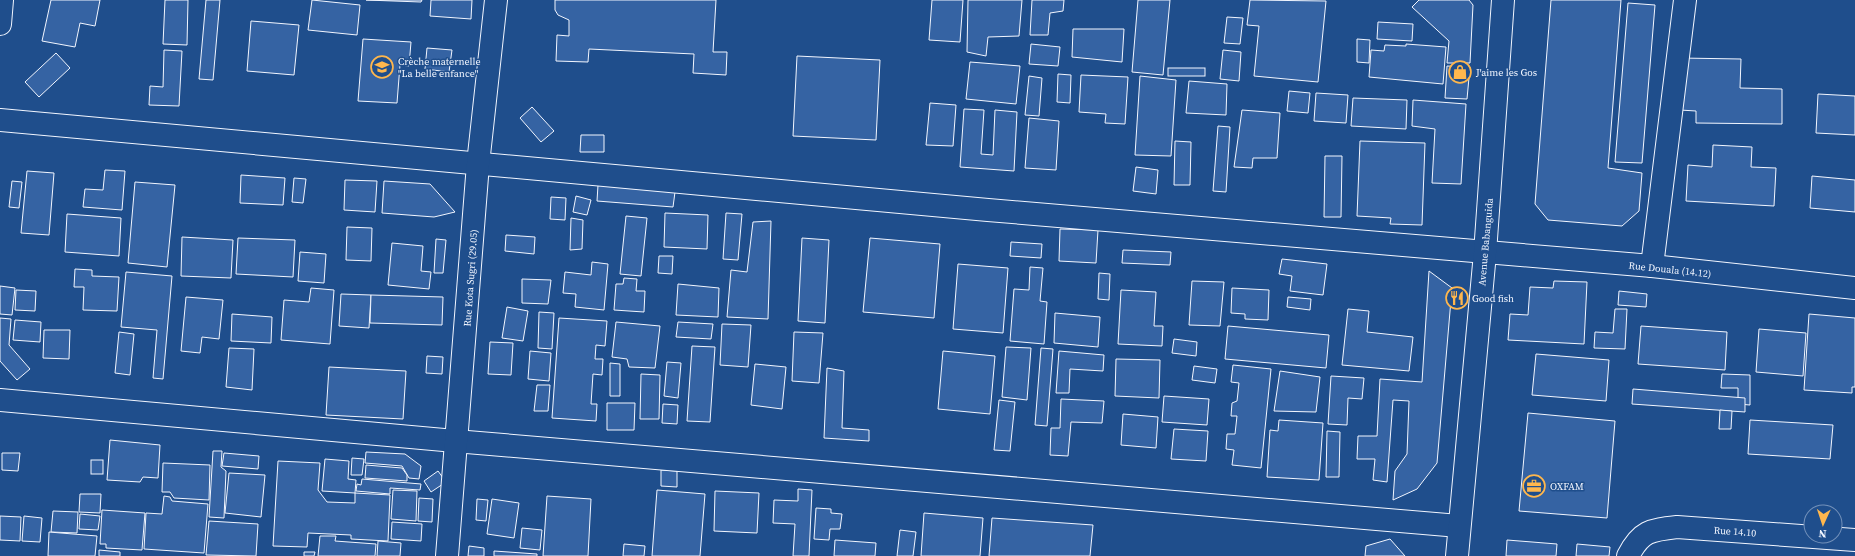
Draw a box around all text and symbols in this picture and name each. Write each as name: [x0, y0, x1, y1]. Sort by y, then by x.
school or university icon: Crèche maternelle "La belle enfance": [369, 54, 395, 80]
place label: Crèche maternelle "La belle enfance": [398, 55, 481, 80]
shop icon: J'aime les Gos: [1447, 59, 1473, 85]
place label: J'aime les Gos: [1475, 66, 1537, 79]
street label: Avenue Babanguida: [1475, 197, 1496, 286]
street label: Rue Kota Sugri (29.05): [461, 229, 480, 327]
street label: Rue Douala (14.12): [1628, 259, 1712, 280]
restaurant icon: Good fish: [1444, 285, 1470, 311]
place label: Good fish: [1472, 292, 1514, 305]
office icon: OXFAM: [1521, 473, 1547, 499]
place label: OXFAM: [1550, 480, 1584, 493]
north arrow: [1803, 504, 1843, 544]
street label: Rue 14.10: [1713, 524, 1757, 539]
text: N: [1818, 526, 1827, 541]

